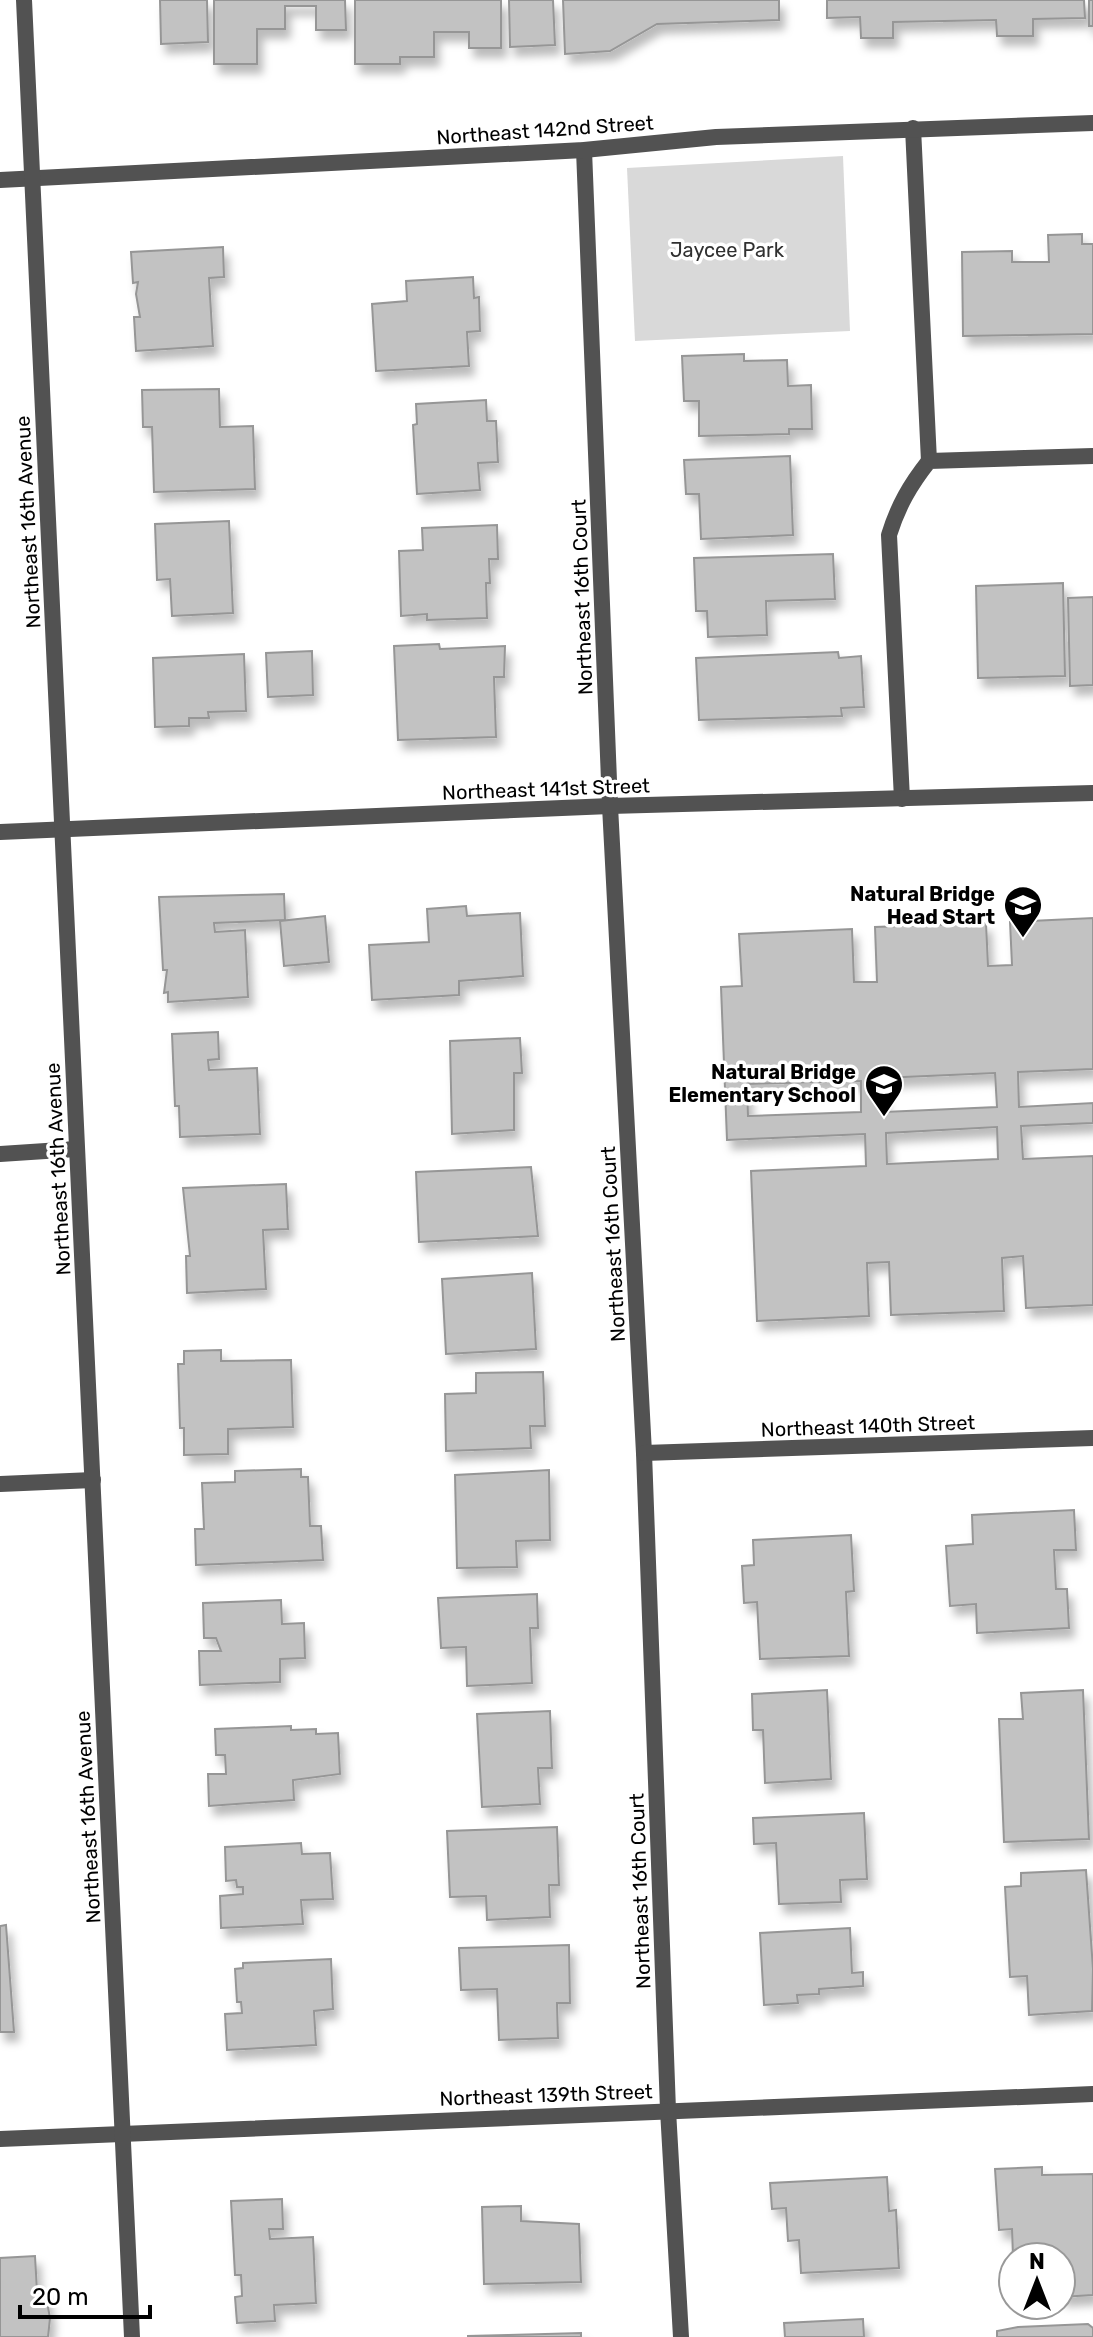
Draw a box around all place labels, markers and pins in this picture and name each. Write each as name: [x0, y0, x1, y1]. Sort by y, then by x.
place label: Natural Bridge Head Start: [850, 882, 995, 929]
school or university icon: Natural Bridge Head Start: [1002, 884, 1044, 939]
place label: Natural Bridge Elementary School: [669, 1060, 856, 1107]
school or university icon: Natural Bridge Elementary School: [863, 1063, 905, 1118]

